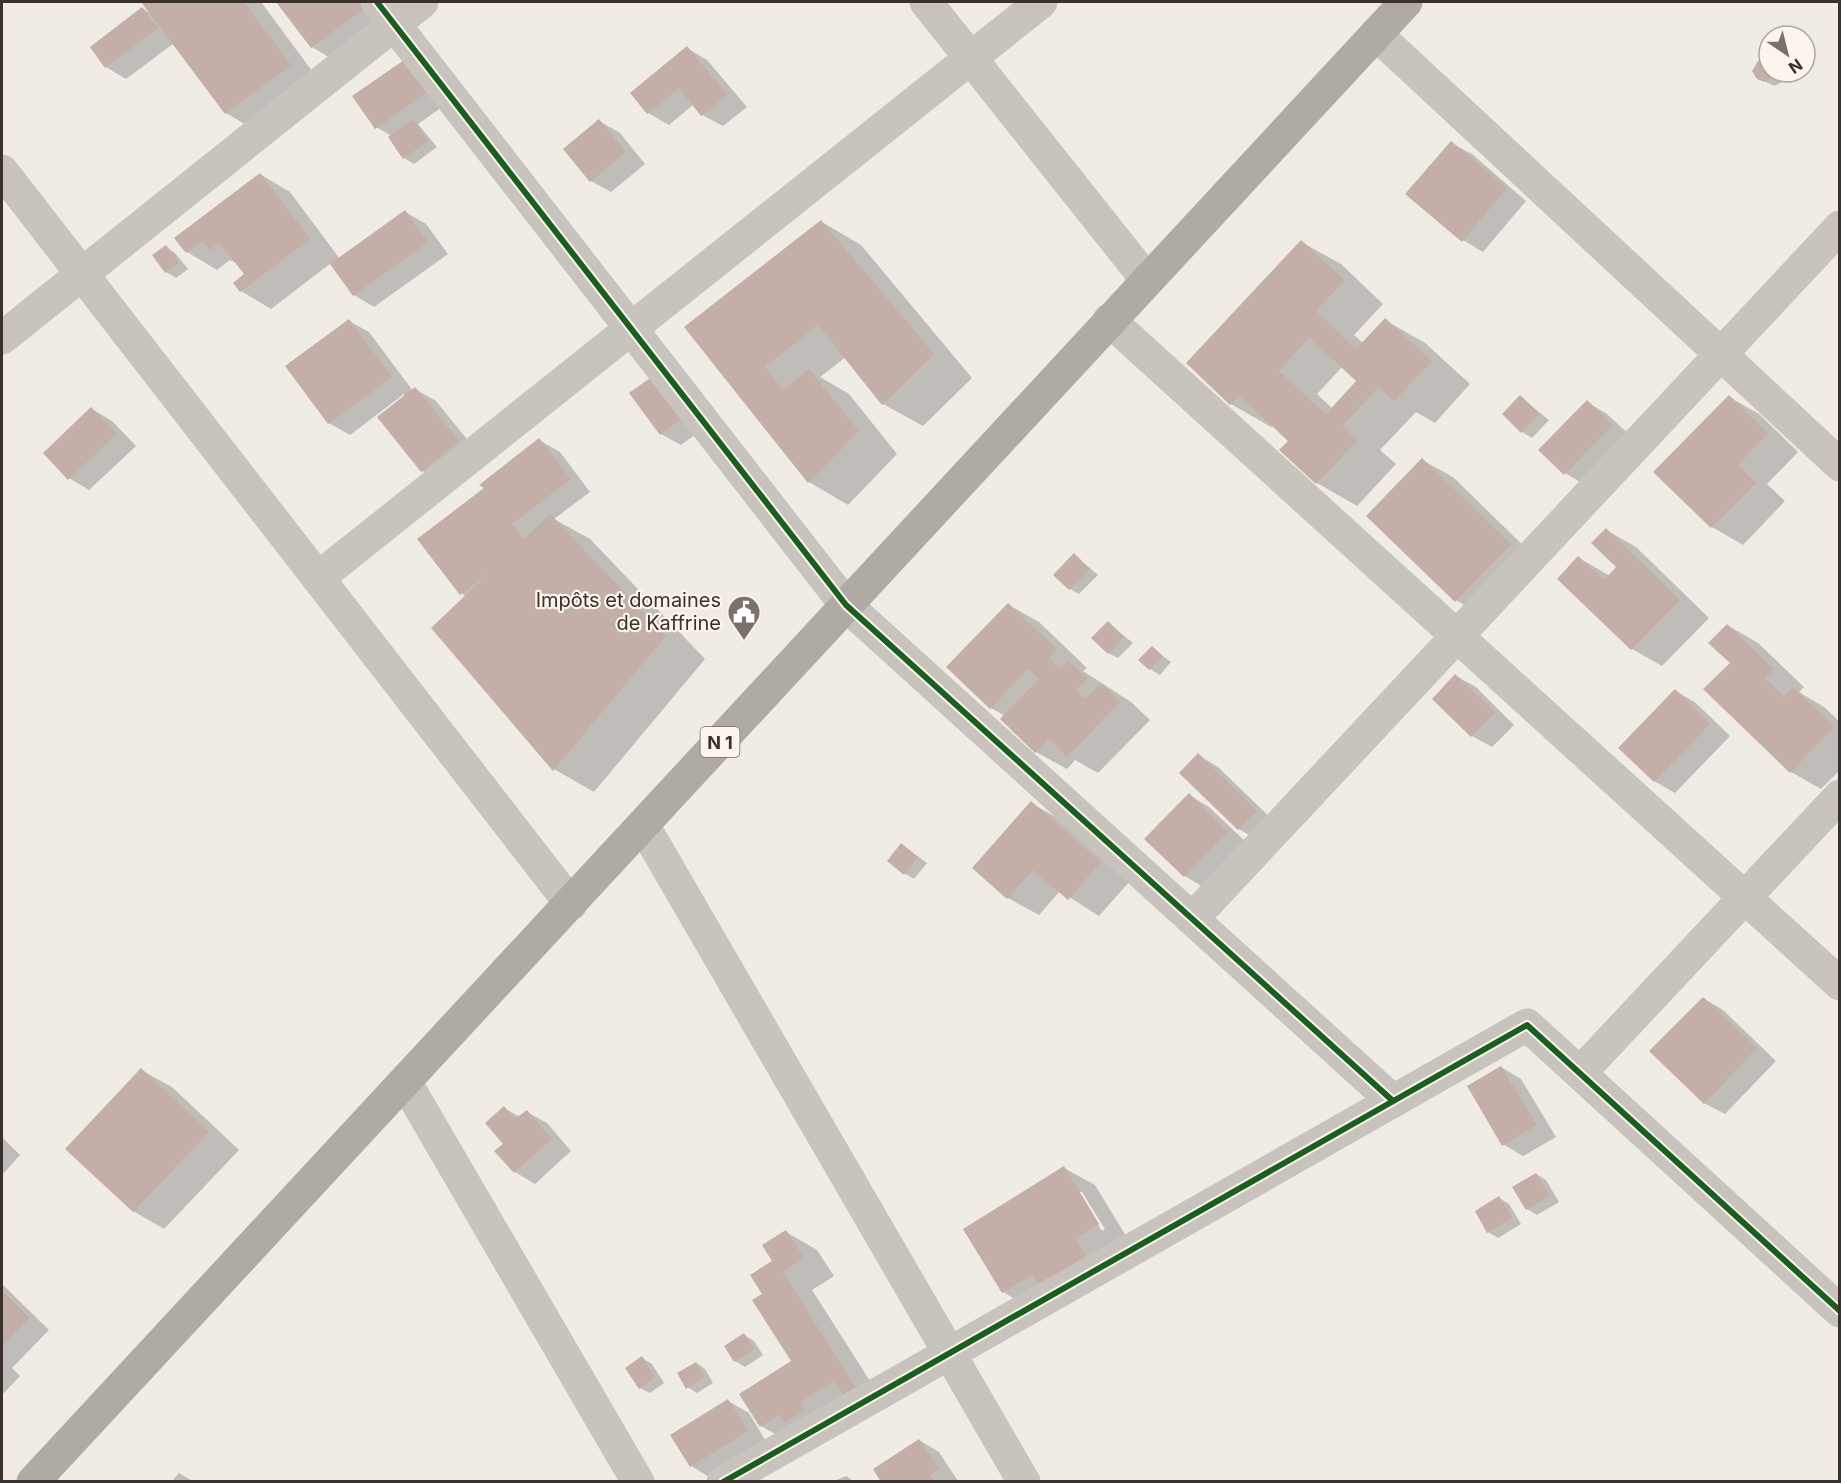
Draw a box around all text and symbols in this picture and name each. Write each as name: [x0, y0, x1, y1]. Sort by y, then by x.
north arrow: [1757, 24, 1817, 84]
text: N: [1785, 55, 1806, 78]
place label: Impôts et domaines de Kaffrine: [536, 588, 721, 635]
public building icon: Impôts et domaines de Kaffrine: [726, 594, 762, 641]
road number: N 1: [700, 727, 740, 757]

